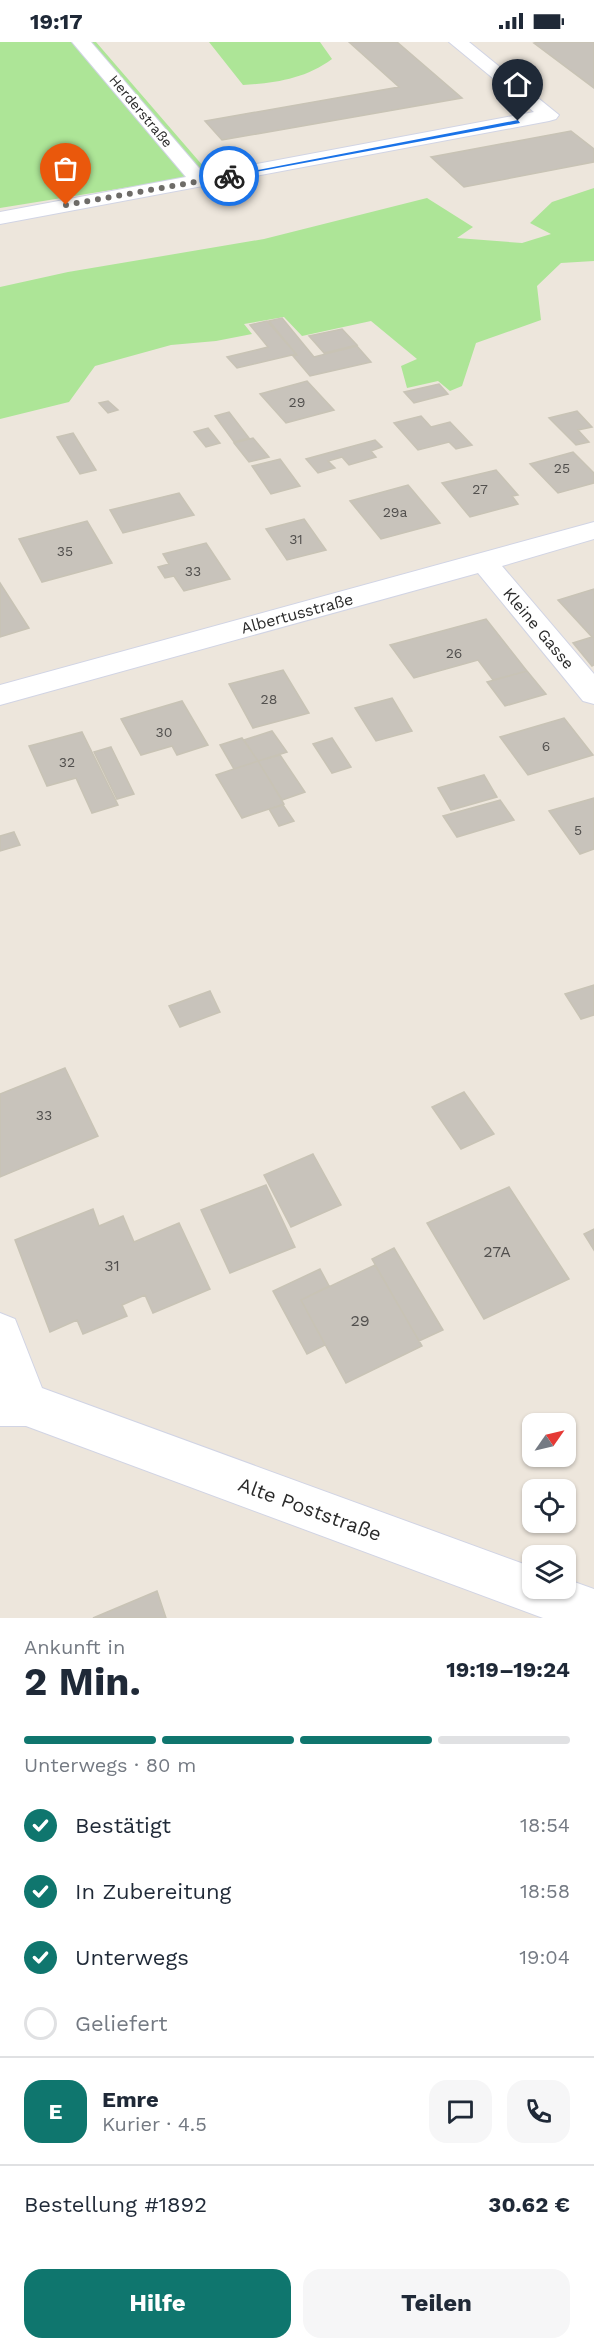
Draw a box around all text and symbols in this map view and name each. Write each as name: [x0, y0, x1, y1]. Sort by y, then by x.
text: 19:17: [30, 9, 83, 34]
pin: [492, 59, 543, 121]
icon: home: [501, 68, 534, 101]
street label: Herderstraße: [106, 72, 176, 150]
pin: [40, 143, 91, 205]
courier: [199, 146, 259, 206]
icon: bag: [49, 152, 82, 185]
icon: bike: [213, 160, 246, 193]
house number: 29: [289, 394, 305, 410]
house number: 25: [554, 460, 570, 476]
house number: 27: [472, 481, 488, 497]
house number: 29a: [383, 504, 407, 520]
house number: 31: [289, 531, 303, 547]
house number: 35: [57, 543, 73, 559]
house number: 33: [185, 563, 201, 579]
street label: Kleine Gasse: [499, 584, 578, 673]
street label: Albertusstraße: [239, 589, 355, 638]
house number: 26: [446, 645, 462, 661]
house number: 28: [261, 691, 277, 707]
house number: 30: [156, 724, 172, 740]
house number: 6: [542, 738, 550, 754]
house number: 32: [59, 754, 75, 770]
house number: 5: [574, 822, 582, 838]
house number: 33: [36, 1107, 52, 1123]
house number: 27A: [483, 1242, 511, 1261]
house number: 31: [104, 1256, 120, 1275]
house number: 29: [350, 1311, 370, 1330]
north arrow: [522, 1413, 576, 1467]
map controls: [522, 1413, 576, 1599]
street label: Alte Poststraße: [235, 1472, 385, 1546]
button: locate: [522, 1479, 576, 1533]
button: layers: [522, 1545, 576, 1599]
text: Ankunft in: [24, 1635, 125, 1659]
text: 19:19–19:24: [446, 1657, 570, 1682]
text: 2 Min.: [24, 1659, 141, 1704]
text: Unterwegs · 80 m: [24, 1753, 196, 1777]
icon: check: [24, 1809, 57, 1842]
text: Bestätigt: [75, 1813, 171, 1838]
text: 18:54: [520, 1813, 570, 1837]
icon: check: [24, 1875, 57, 1908]
text: In Zubereitung: [75, 1879, 231, 1904]
text: 18:58: [520, 1879, 570, 1903]
icon: check: [24, 1941, 57, 1974]
text: Unterwegs: [75, 1945, 189, 1970]
text: 19:04: [519, 1945, 570, 1969]
text: Geliefert: [75, 2011, 167, 2036]
button: chat: [429, 2080, 492, 2143]
button: phone: [507, 2080, 570, 2143]
text: Emre: [102, 2087, 159, 2112]
text: E: [49, 2099, 62, 2124]
text: Kurier · 4.5: [102, 2112, 207, 2136]
text: Bestellung #1892: [24, 2192, 207, 2217]
text: 30.62 €: [488, 2192, 570, 2217]
button: Hilfe: [24, 2269, 291, 2338]
button: Teilen: [303, 2269, 570, 2338]

